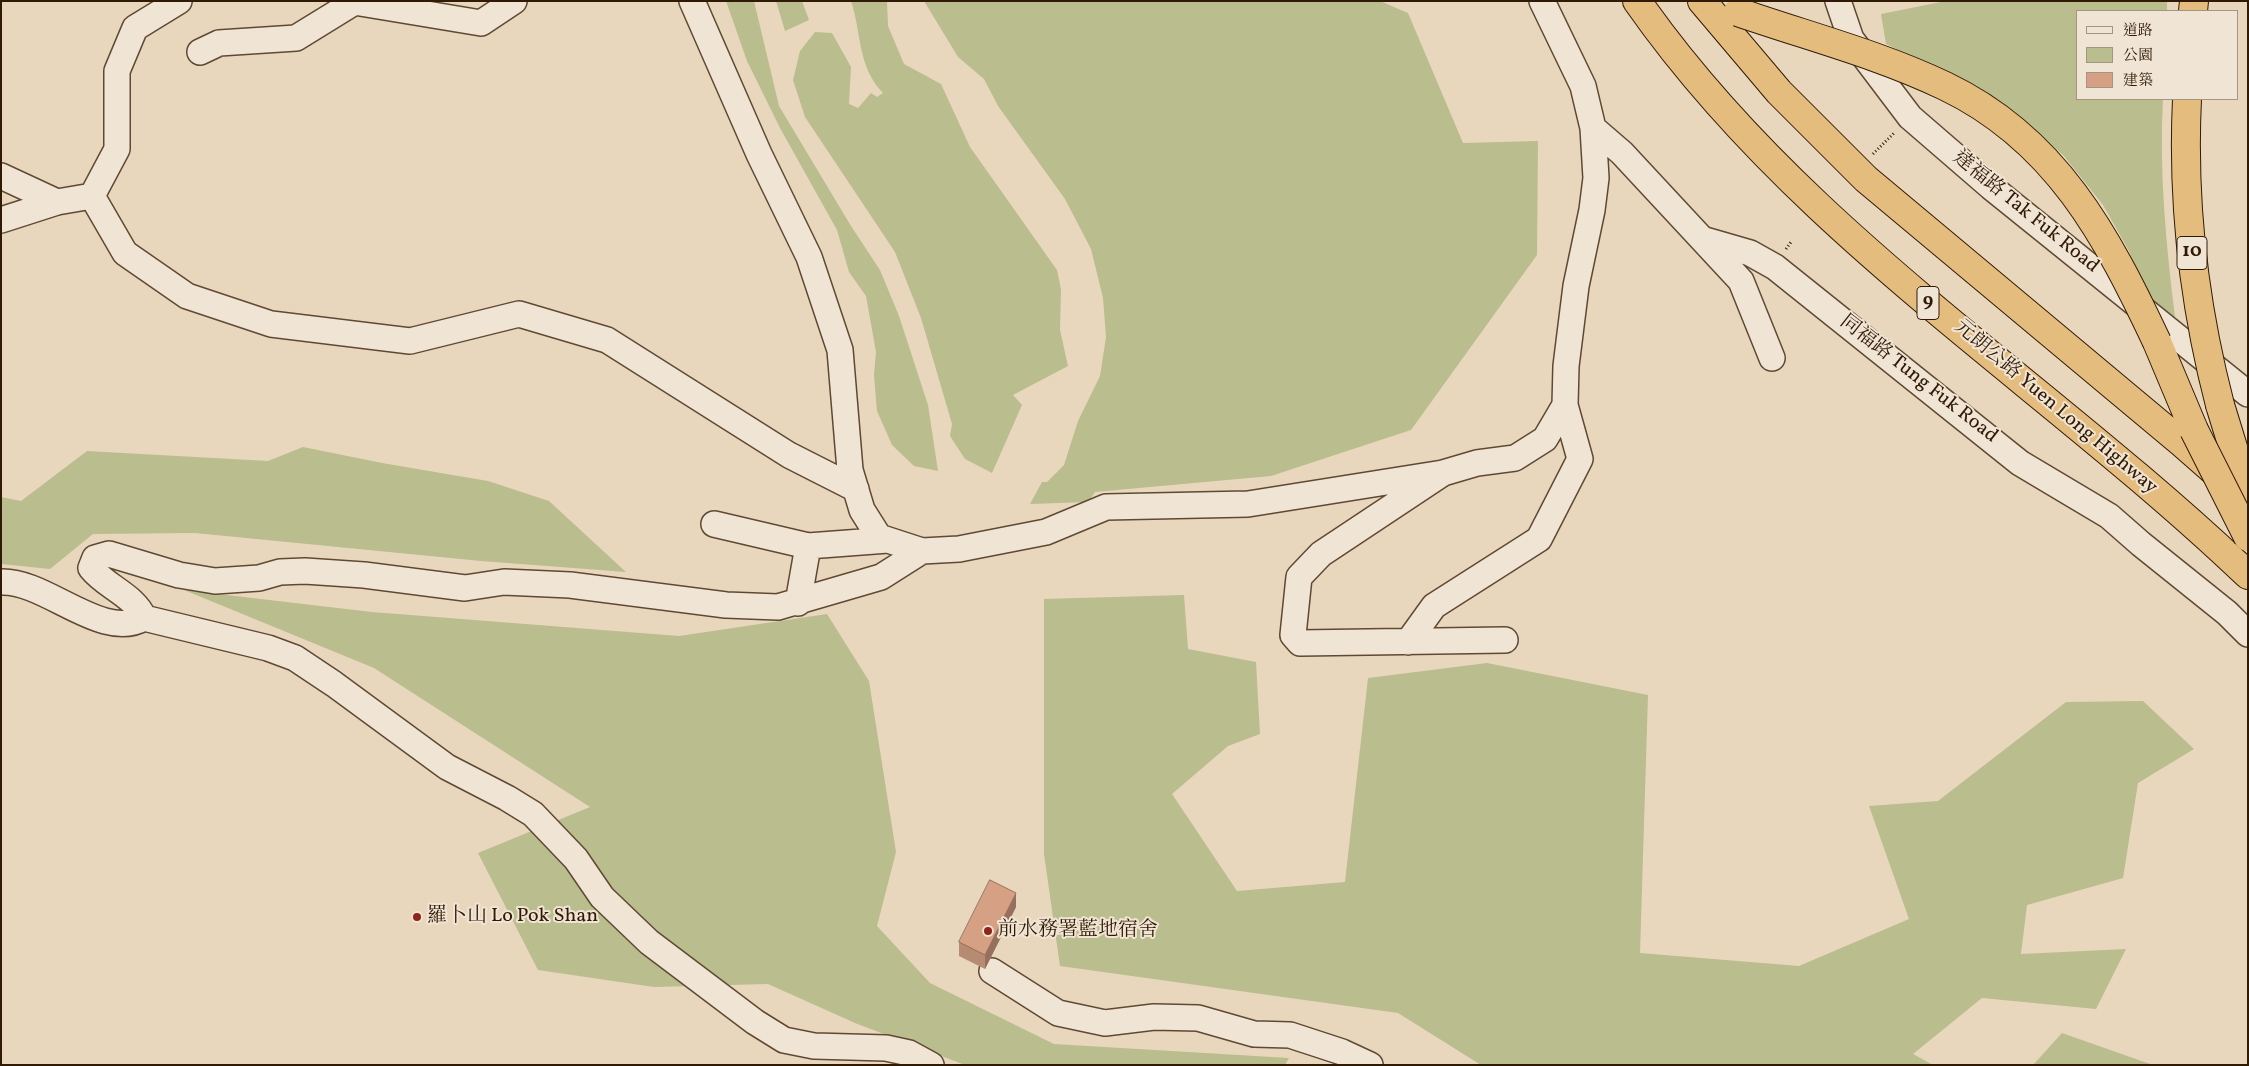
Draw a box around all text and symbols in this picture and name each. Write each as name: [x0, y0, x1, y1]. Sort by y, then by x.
legend: [2076, 10, 2239, 100]
text: 道路: [2123, 21, 2153, 42]
text: 公園: [2123, 46, 2153, 67]
text: 建築: [2123, 71, 2153, 92]
street label: 達福路 Tak Fuk Road: [1947, 147, 2103, 279]
road number: 10: [2177, 237, 2207, 270]
road number: 9: [1917, 286, 1939, 320]
street label: 同福路 Tung Fuk Road: [1834, 311, 2002, 449]
street label: 元朗公路 Yuen Long Highway: [1948, 316, 2162, 500]
place label: 羅卜山 Lo Pok Shan: [427, 905, 598, 929]
marker: 羅卜山 Lo Pok Shan: [411, 911, 423, 923]
place label: 前水務署藍地宿舍: [998, 919, 1158, 943]
marker: 前水務署藍地宿舍: [982, 925, 994, 937]

